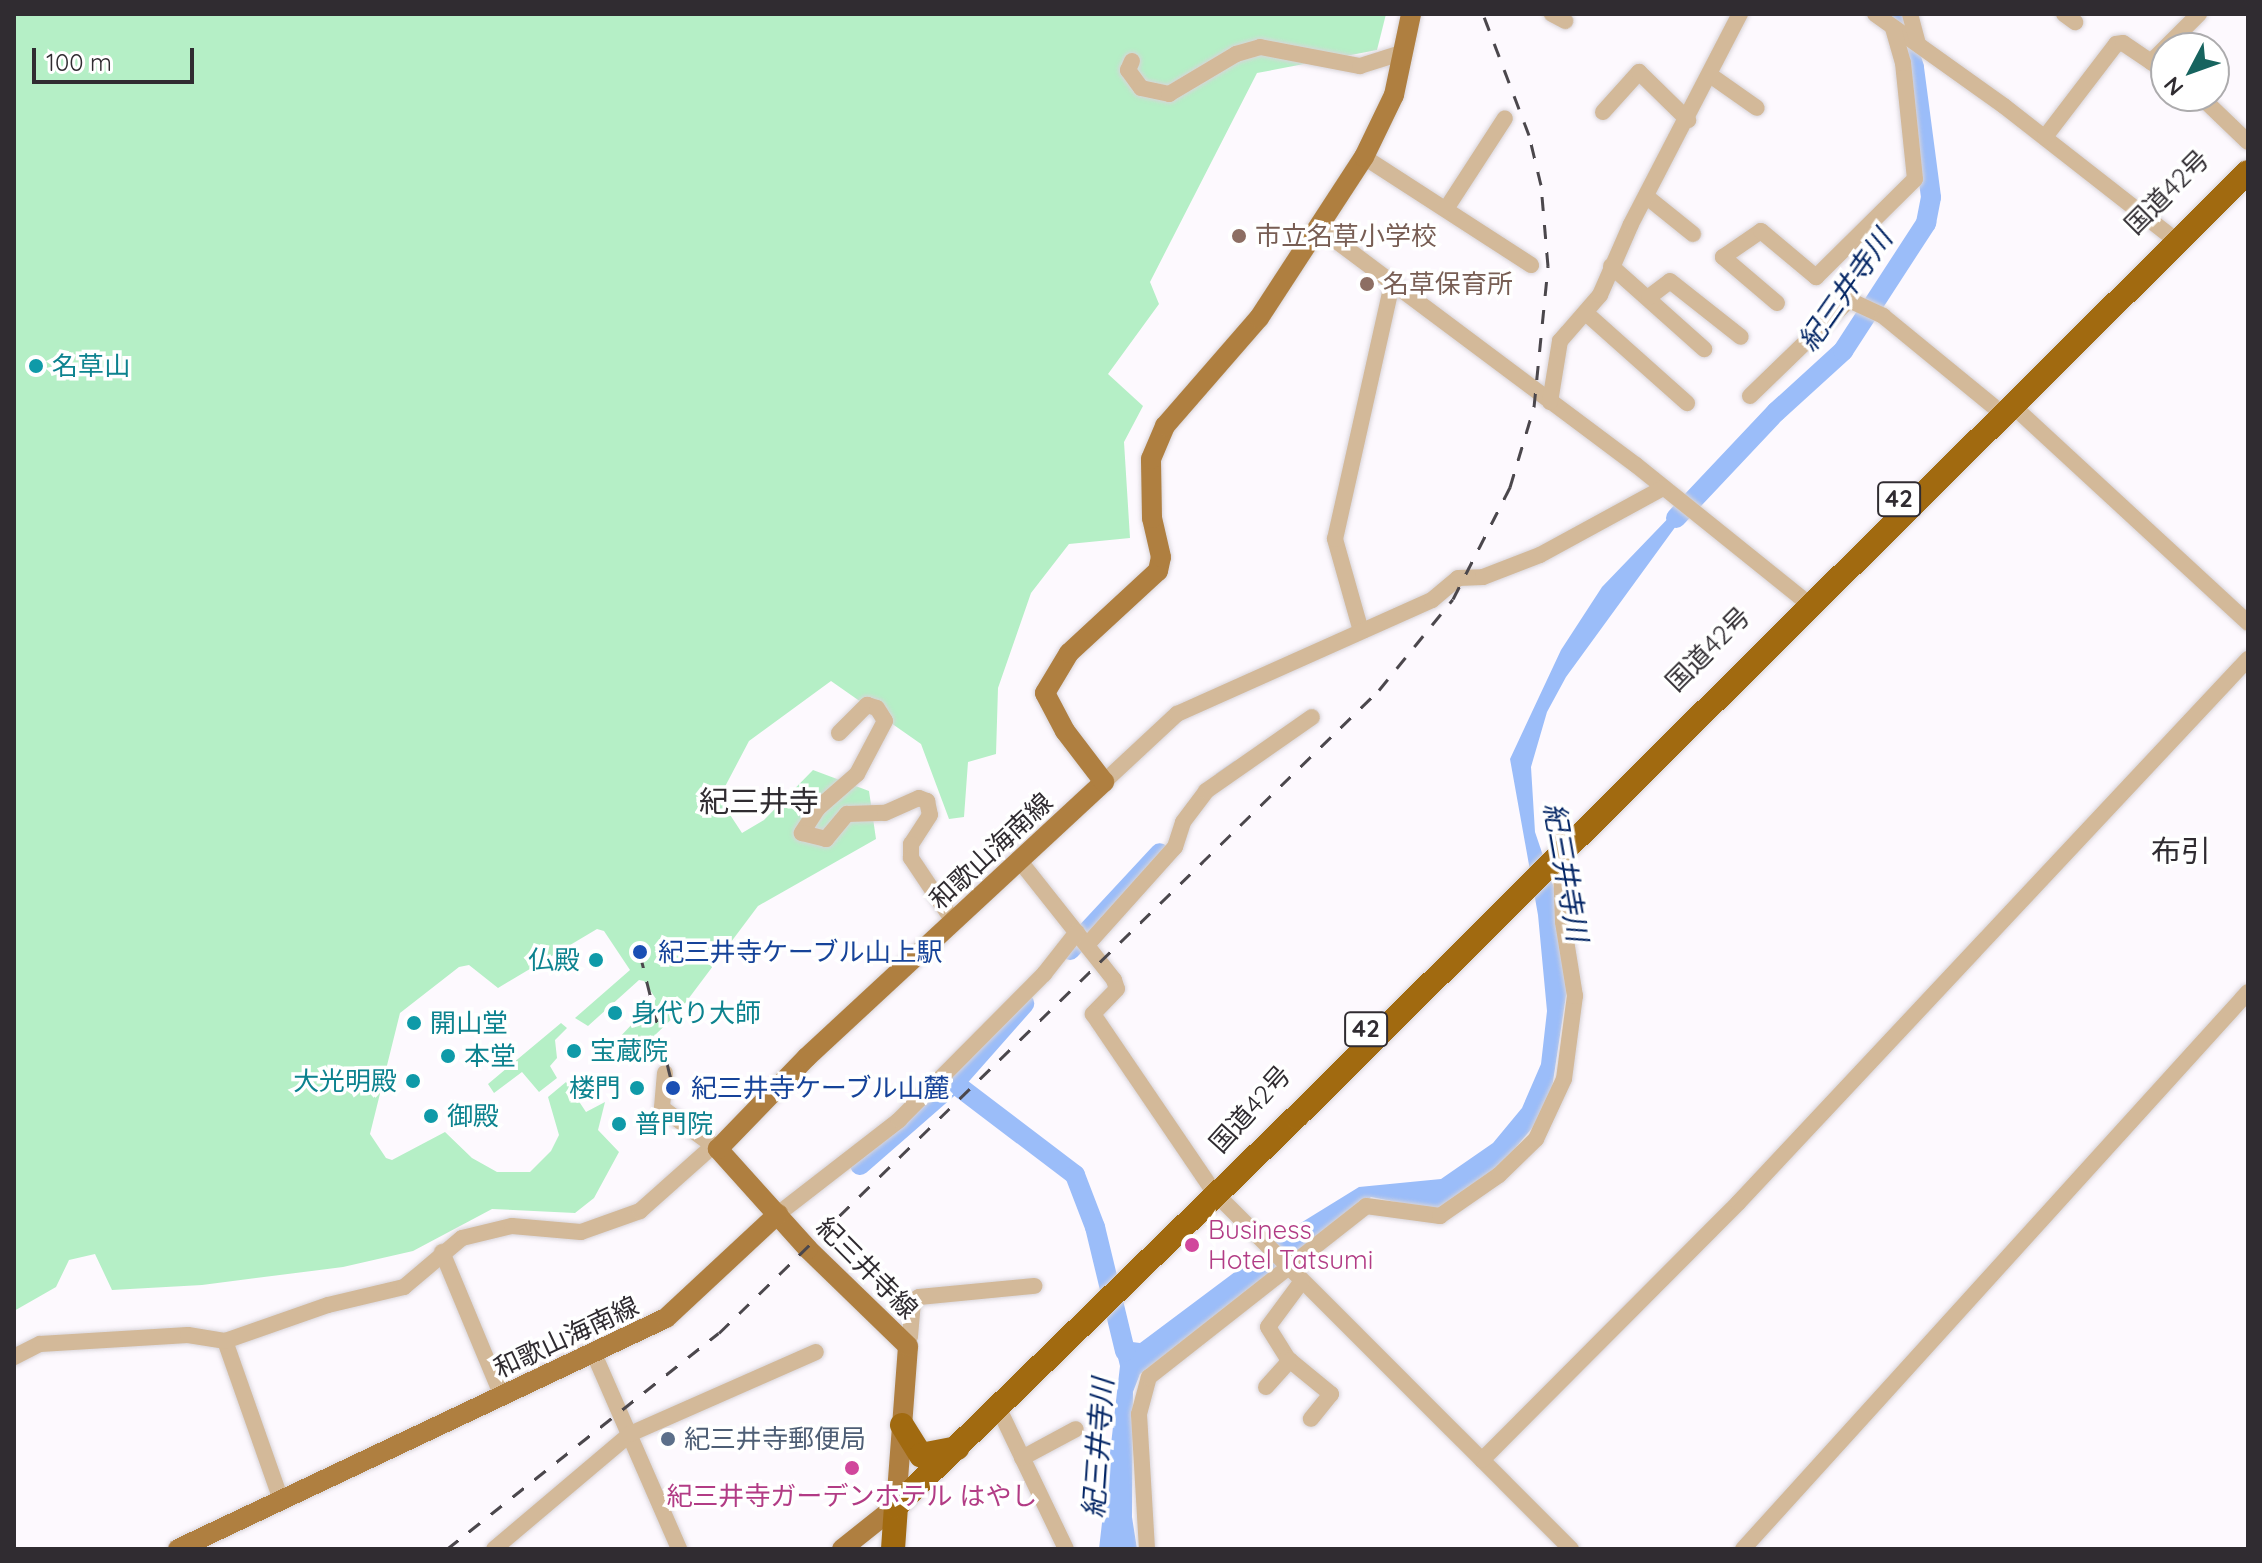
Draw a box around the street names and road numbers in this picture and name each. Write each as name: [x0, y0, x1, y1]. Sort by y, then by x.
street label: 国道42号: [2118, 143, 2216, 241]
road number: 42: [1877, 479, 1921, 519]
street label: 国道42号: [1659, 600, 1757, 698]
street label: 和歌山海南線: [923, 786, 1059, 916]
road number: 42: [1344, 1009, 1388, 1049]
street label: 国道42号: [1203, 1059, 1297, 1159]
street label: 紀三井寺線: [810, 1211, 924, 1325]
street label: 和歌山海南線: [489, 1290, 643, 1384]

